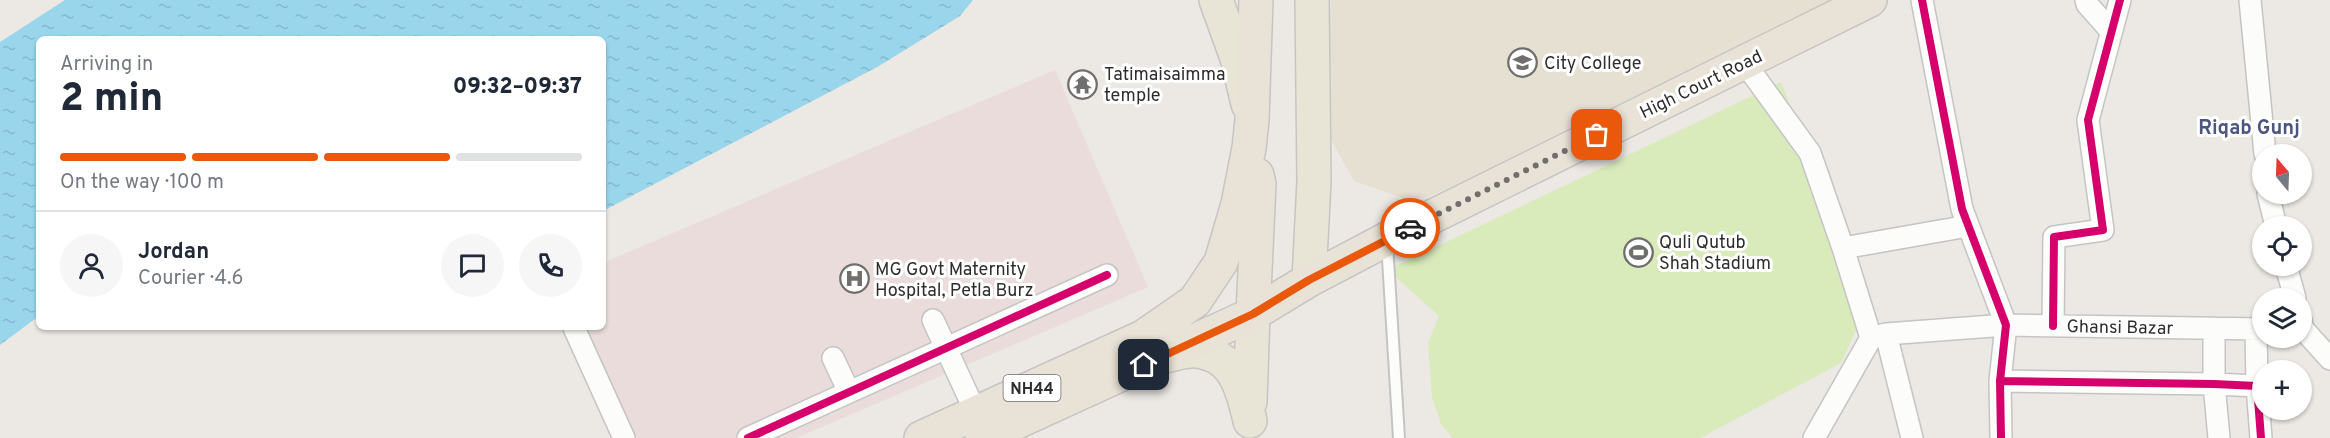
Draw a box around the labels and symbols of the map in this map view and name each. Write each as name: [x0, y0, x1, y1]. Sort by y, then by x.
street label: High Court Road: [1637, 46, 1767, 125]
school or university icon: City College: [1507, 47, 1539, 79]
place label: City College: [1544, 53, 1641, 76]
place label: Tatimaisaimma temple: [1104, 64, 1226, 108]
temple icon: Tatimaisaimma temple: [1067, 68, 1099, 100]
pin: [1571, 109, 1622, 160]
district label: Riqab Gunj: [2198, 116, 2300, 142]
north arrow: [2252, 144, 2312, 204]
courier: [1380, 198, 1440, 258]
place label: Quli Qutub Shah Stadium: [1659, 232, 1771, 276]
sports icon: Quli Qutub Shah Stadium: [1622, 236, 1654, 268]
place label: MG Govt Maternity Hospital, Petla Burz: [875, 259, 1034, 303]
hospital icon: MG Govt Maternity Hospital, Petla Burz: [838, 263, 870, 295]
street label: Ghansi Bazar: [2066, 316, 2174, 341]
pin: [1118, 339, 1169, 390]
road number: NH44: [1004, 375, 1060, 401]

